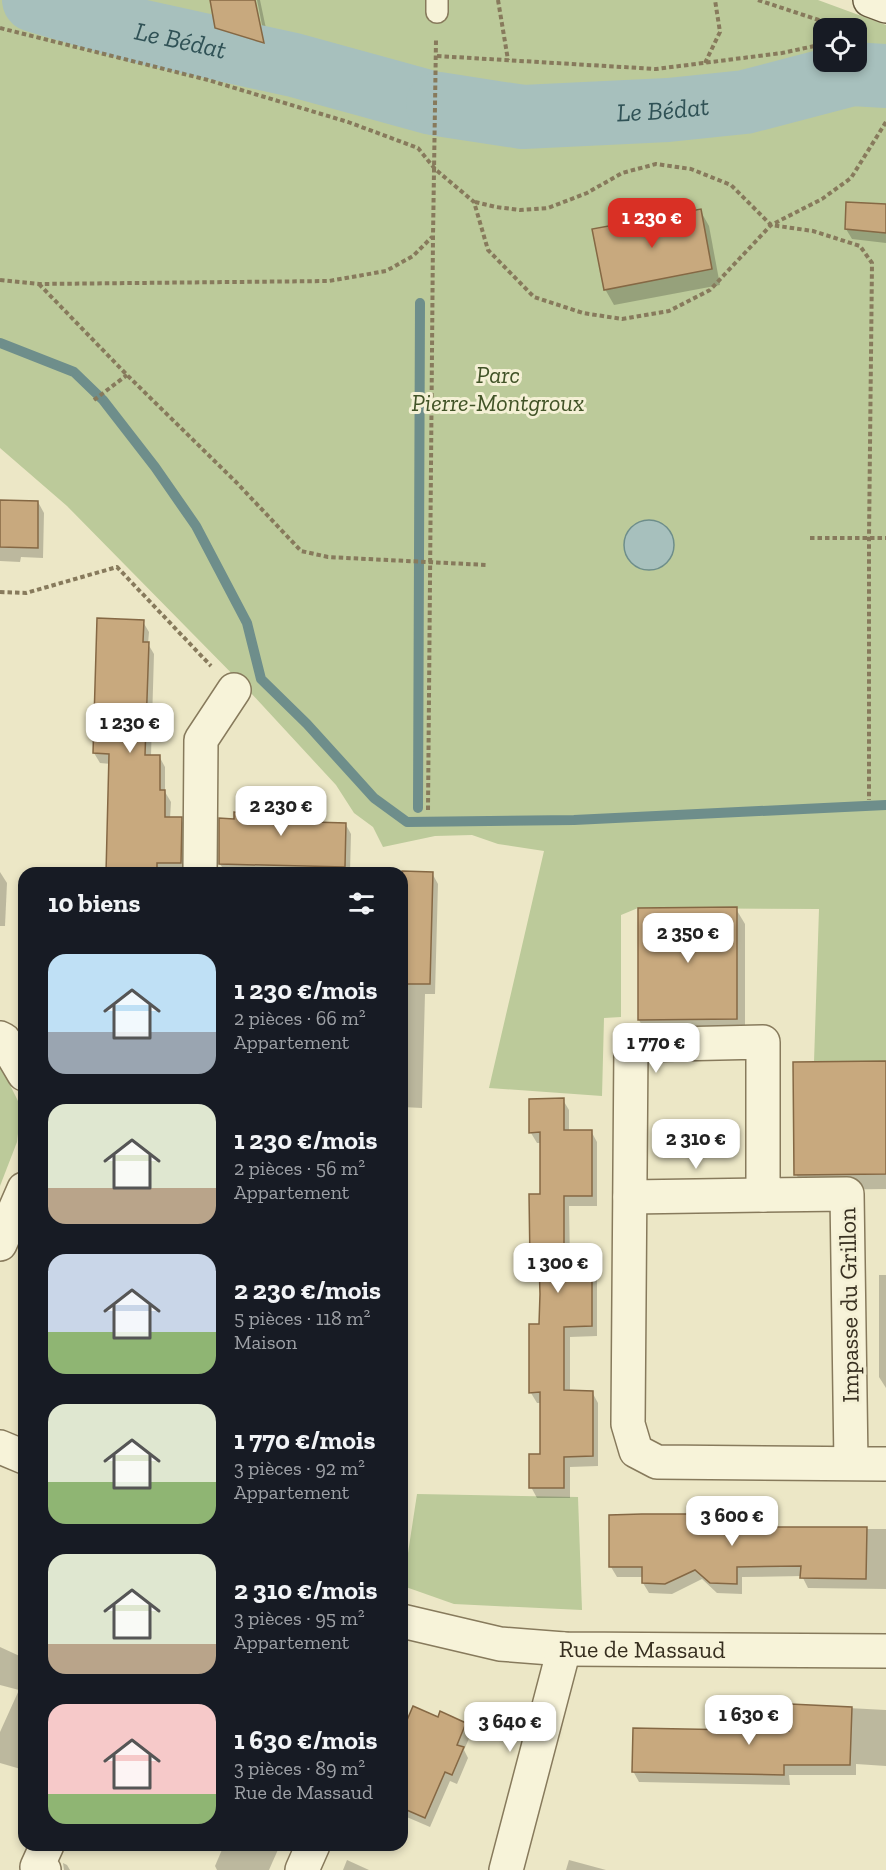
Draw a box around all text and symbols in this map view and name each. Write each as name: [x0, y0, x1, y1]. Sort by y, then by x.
water label: Le Bédat: [132, 15, 229, 66]
map controls: [813, 18, 867, 72]
button: locate: [813, 18, 867, 72]
water label: Le Bédat: [616, 90, 711, 128]
pin: 1 230 €: [597, 198, 707, 249]
text: 1 230 €: [622, 205, 682, 229]
park label: Parc Pierre-Montgroux: [412, 360, 584, 417]
pin: 1 230 €: [75, 703, 185, 754]
text: 1 230 €: [100, 710, 160, 734]
pin: 2 230 €: [226, 786, 336, 837]
text: 2 230 €: [250, 793, 312, 817]
text: 10 biens: [48, 887, 140, 919]
icon: filters: [345, 887, 378, 920]
pin: 2 350 €: [633, 913, 743, 964]
text: 2 350 €: [657, 920, 719, 944]
text: 1 230 €/mois: [234, 974, 378, 1006]
icon: home: [96, 978, 168, 1050]
text: 2 pièces · 66 m²: [234, 1006, 366, 1030]
pin: 1 770 €: [601, 1023, 711, 1074]
text: Appartement: [234, 1030, 349, 1054]
text: 1 770 €: [627, 1030, 685, 1054]
pin: 2 310 €: [641, 1119, 751, 1170]
text: 1 230 €/mois: [234, 1124, 378, 1156]
text: 2 310 €: [666, 1126, 726, 1150]
icon: home: [96, 1128, 168, 1200]
text: 2 pièces · 56 m²: [234, 1156, 365, 1180]
text: Appartement: [234, 1180, 349, 1204]
street label: Impasse du Grillon: [832, 1207, 865, 1403]
pin: 1 300 €: [503, 1243, 613, 1294]
text: 1 300 €: [527, 1250, 589, 1274]
text: 2 230 €/mois: [234, 1274, 381, 1306]
icon: home: [96, 1278, 168, 1350]
text: 5 pièces · 118 m²: [234, 1306, 371, 1330]
text: Maison: [234, 1330, 297, 1354]
text: 1 770 €/mois: [234, 1424, 375, 1456]
icon: home: [96, 1428, 168, 1500]
text: 3 pièces · 92 m²: [234, 1456, 365, 1480]
text: Appartement: [234, 1480, 349, 1504]
pin: 3 600 €: [677, 1496, 787, 1547]
text: 3 600 €: [700, 1503, 764, 1527]
text: 2 310 €/mois: [234, 1574, 378, 1606]
icon: home: [96, 1578, 168, 1650]
text: 3 pièces · 95 m²: [234, 1606, 365, 1630]
text: Appartement: [234, 1630, 349, 1654]
street label: Rue de Massaud: [559, 1634, 726, 1664]
pin: 1 630 €: [694, 1695, 804, 1746]
pin: 3 640 €: [455, 1702, 565, 1753]
text: 1 630 €: [719, 1702, 779, 1726]
text: 3 640 €: [478, 1709, 542, 1733]
text: 1 630 €/mois: [234, 1724, 378, 1756]
icon: home: [96, 1728, 168, 1800]
text: 3 pièces · 89 m²: [234, 1756, 365, 1780]
text: Rue de Massaud: [234, 1780, 373, 1804]

